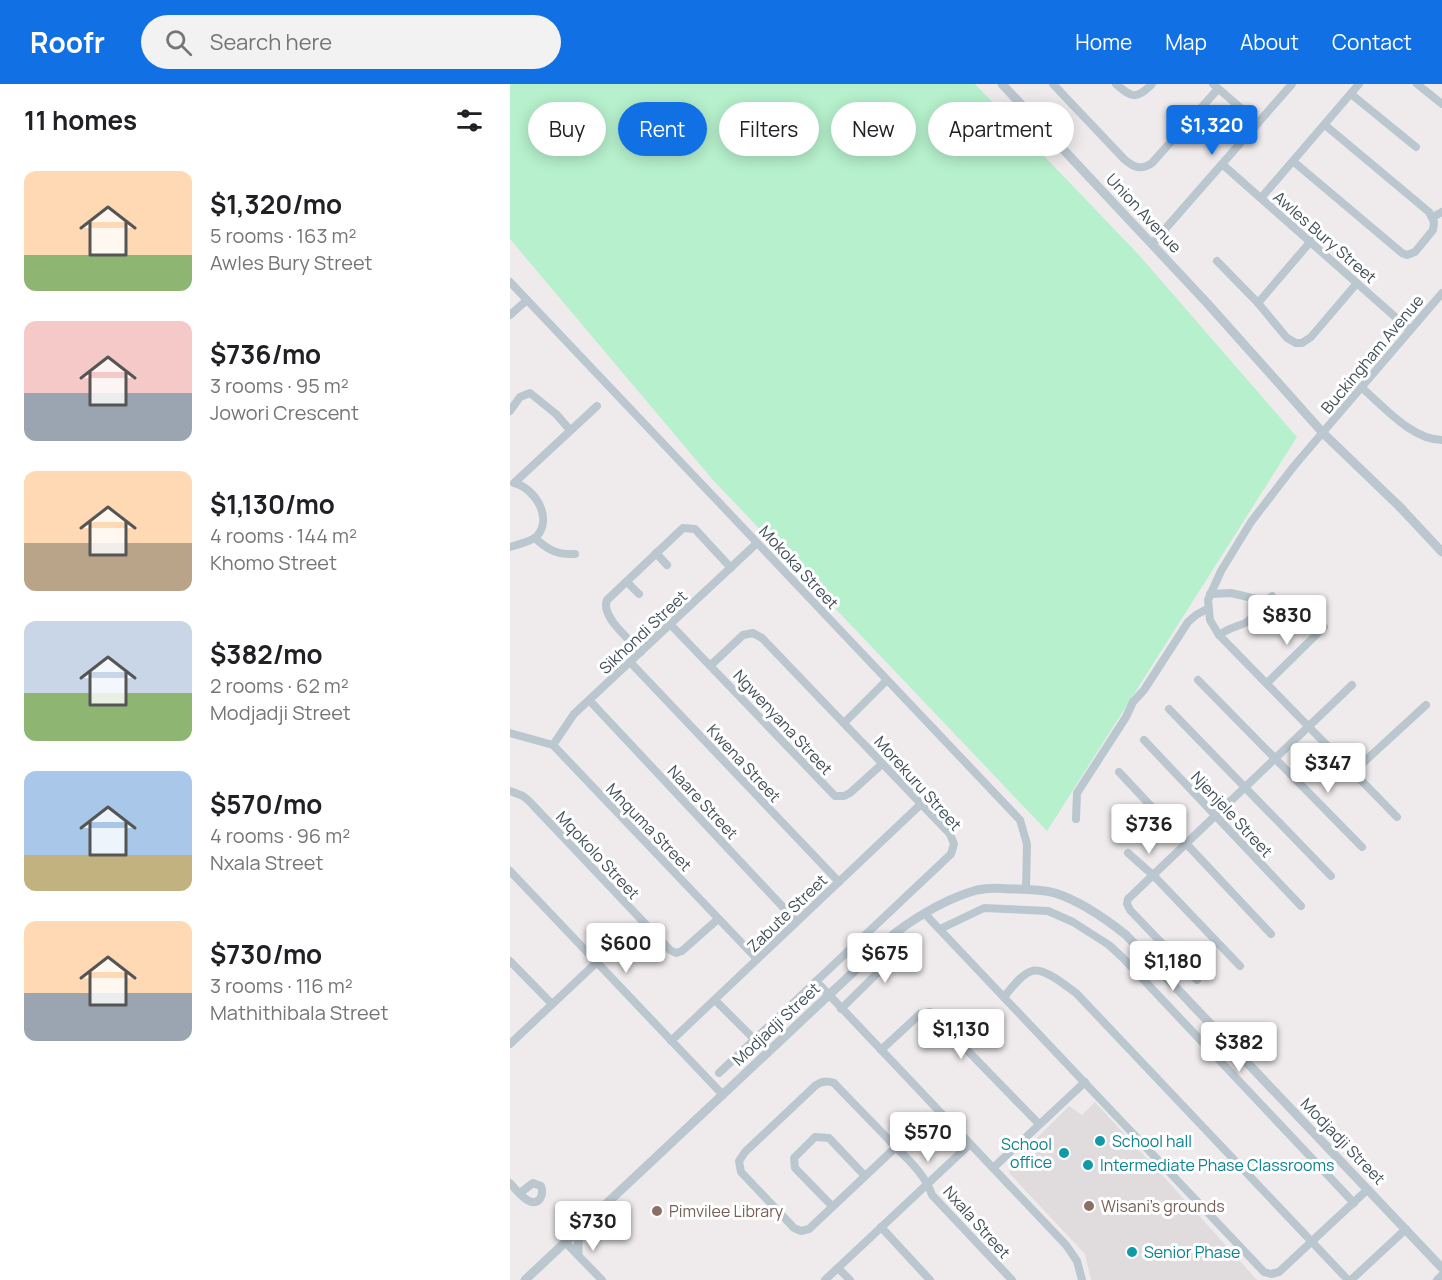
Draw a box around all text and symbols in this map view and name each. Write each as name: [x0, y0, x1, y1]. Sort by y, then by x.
search box: [141, 15, 561, 69]
text: Roofr: [30, 23, 105, 61]
icon: search: [162, 26, 195, 59]
text: Search here: [210, 27, 332, 57]
text: Home: [1075, 28, 1132, 56]
text: Map: [1165, 28, 1207, 56]
text: About: [1240, 28, 1299, 56]
text: Contact: [1332, 28, 1412, 56]
text: 11 homes: [24, 102, 137, 138]
chip: Buy: [528, 102, 606, 156]
chip: Rent: [618, 102, 707, 156]
chip: Filters: [719, 102, 819, 156]
chip: New: [831, 102, 916, 156]
chip: Apartment: [928, 102, 1074, 156]
icon: filters: [453, 104, 486, 137]
pin: $1,320: [1163, 105, 1261, 156]
text: $1,320: [1180, 111, 1244, 138]
street label: Union Avenue: [1101, 168, 1187, 258]
text: $1,320/mo: [210, 186, 342, 222]
street label: Awles Bury Street: [1269, 186, 1381, 288]
icon: home: [72, 195, 144, 267]
text: 5 rooms · 163 m²: [210, 222, 356, 249]
text: Awles Bury Street: [210, 249, 373, 276]
street label: Buckingham Avenue: [1316, 290, 1428, 418]
text: $736/mo: [210, 336, 321, 372]
icon: home: [72, 345, 144, 417]
text: 3 rooms · 95 m²: [210, 372, 349, 399]
text: Jowori Crescent: [210, 399, 359, 426]
text: $1,130/mo: [210, 486, 335, 522]
icon: home: [72, 495, 144, 567]
street label: Mokoka Street: [754, 520, 844, 614]
text: 4 rooms · 144 m²: [210, 522, 357, 549]
text: Khomo Street: [210, 549, 337, 576]
street label: Sikhondi Street: [594, 585, 692, 679]
pin: $830: [1251, 595, 1323, 646]
text: $830: [1262, 601, 1312, 628]
text: $382/mo: [210, 636, 323, 672]
icon: home: [72, 645, 144, 717]
street label: Ngwenyana Street: [728, 665, 838, 779]
text: 2 rooms · 62 m²: [210, 672, 349, 699]
text: Modjadji Street: [210, 699, 351, 726]
street label: Kwena Street: [702, 719, 786, 807]
street label: Morekuru Street: [869, 731, 967, 835]
pin: $347: [1292, 743, 1364, 794]
text: $347: [1304, 749, 1352, 776]
street label: Naare Street: [663, 760, 743, 844]
street label: Njenjele Street: [1186, 766, 1278, 862]
street label: Mnquma Street: [601, 778, 697, 876]
text: $570/mo: [210, 786, 322, 822]
icon: home: [72, 795, 144, 867]
pin: $736: [1113, 804, 1185, 855]
street label: Mqokolo Street: [551, 806, 645, 904]
text: $736: [1125, 810, 1173, 837]
text: 4 rooms · 96 m²: [210, 822, 350, 849]
text: Nxala Street: [210, 849, 323, 876]
street label: Zabute Street: [742, 869, 832, 957]
pin: $600: [590, 923, 662, 974]
text: $600: [600, 929, 652, 956]
pin: $675: [849, 933, 921, 984]
text: $730/mo: [210, 936, 322, 972]
text: $675: [861, 939, 909, 966]
pin: $1,180: [1124, 941, 1222, 992]
icon: home: [72, 945, 144, 1017]
text: $1,180: [1144, 947, 1202, 974]
text: 3 rooms · 116 m²: [210, 972, 353, 999]
street label: Modjadji Street: [727, 978, 825, 1070]
text: Mathithibala Street: [210, 999, 389, 1026]
pin: $1,130: [912, 1009, 1010, 1060]
text: $1,130: [932, 1015, 990, 1042]
pin: $382: [1203, 1022, 1275, 1073]
text: $382: [1215, 1028, 1263, 1055]
street label: Modjadji Street: [1296, 1093, 1390, 1189]
pin: $570: [892, 1112, 964, 1163]
text: $570: [904, 1118, 952, 1145]
place label: School hall: [1112, 1130, 1192, 1152]
place label: School office: [1001, 1133, 1052, 1173]
marker: School hall: [1093, 1134, 1107, 1148]
marker: School office: [1057, 1146, 1071, 1160]
place label: Intermediate Phase Classrooms: [1100, 1154, 1334, 1176]
marker: Intermediate Phase Classrooms: [1081, 1158, 1095, 1172]
street label: Nxala Street: [938, 1181, 1016, 1263]
place label: Wisani's grounds: [1101, 1195, 1225, 1217]
marker: Wisani's grounds: [1082, 1199, 1096, 1213]
place label: Pimvilee Library: [669, 1200, 784, 1222]
pin: $730: [557, 1201, 629, 1252]
marker: Pimvilee Library: [650, 1204, 664, 1218]
text: $730: [569, 1207, 617, 1234]
place label: Senior Phase: [1144, 1241, 1240, 1263]
marker: Senior Phase: [1125, 1245, 1139, 1259]

